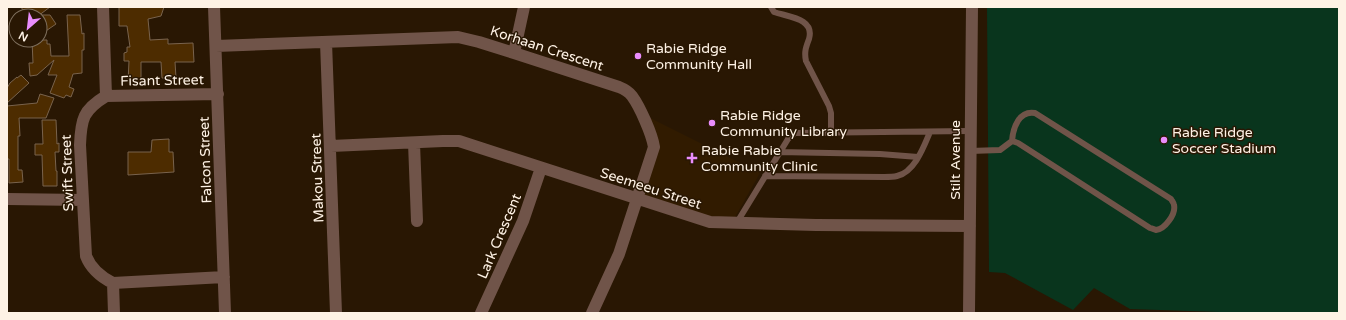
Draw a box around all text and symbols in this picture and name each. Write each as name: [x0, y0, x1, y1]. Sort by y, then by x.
north arrow: [8, 8, 48, 48]
street label: Korhaan Crescent: [488, 22, 606, 75]
text: N: [17, 29, 30, 44]
place label: Rabie Ridge Community Hall: [646, 40, 752, 73]
marker: Rabie Ridge Community Hall: [633, 51, 643, 61]
street label: Fisant Street: [120, 71, 205, 90]
place label: Rabie Ridge Community Library: [720, 107, 848, 140]
street label: Falcon Street: [195, 116, 216, 204]
marker: Rabie Ridge Community Library: [707, 118, 717, 128]
street label: Stilt Avenue: [947, 120, 964, 200]
place label: Rabie Ridge Soccer Stadium: [1172, 124, 1276, 157]
street label: Makou Street: [307, 132, 328, 223]
street label: Swift Street: [58, 134, 77, 212]
marker: Rabie Ridge Soccer Stadium: [1159, 135, 1169, 145]
place label: Rabie Rabie Community Clinic: [701, 142, 818, 175]
marker: Rabie Rabie Community Clinic: [686, 152, 698, 164]
street label: Seemeeu Street: [598, 164, 704, 213]
street label: Lark Crescent: [474, 190, 525, 281]

